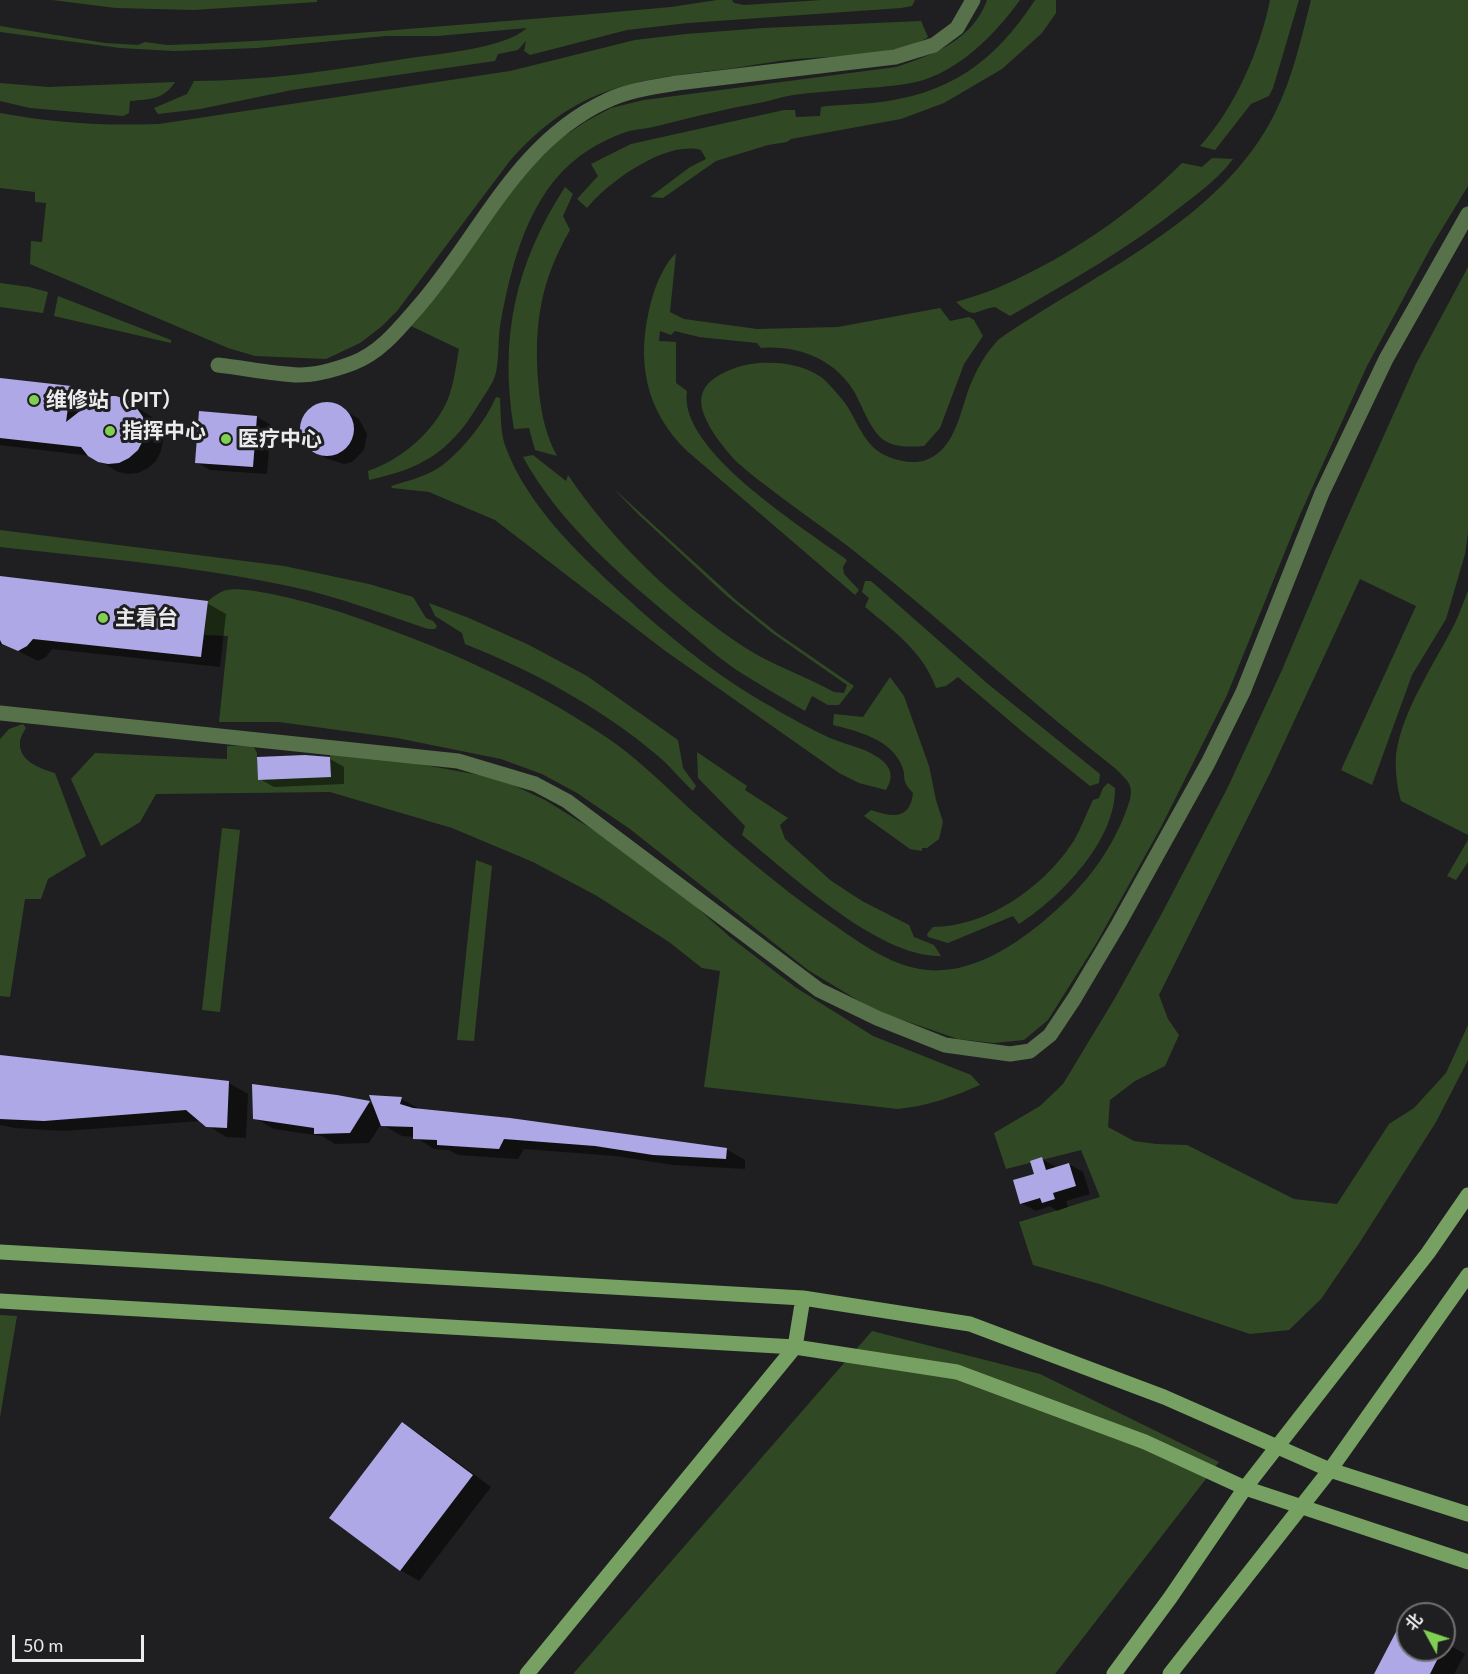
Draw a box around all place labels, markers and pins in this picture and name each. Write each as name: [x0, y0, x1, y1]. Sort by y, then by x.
place label: 维修站（PIT）: [46, 387, 183, 413]
marker: 维修站（PIT）: [27, 393, 41, 407]
place label: 指挥中心: [122, 418, 206, 444]
marker: 指挥中心: [103, 424, 117, 438]
place label: 医疗中心: [238, 426, 322, 452]
marker: 医疗中心: [219, 432, 233, 446]
place label: 主看台: [115, 605, 178, 631]
marker: 主看台: [96, 611, 110, 625]

